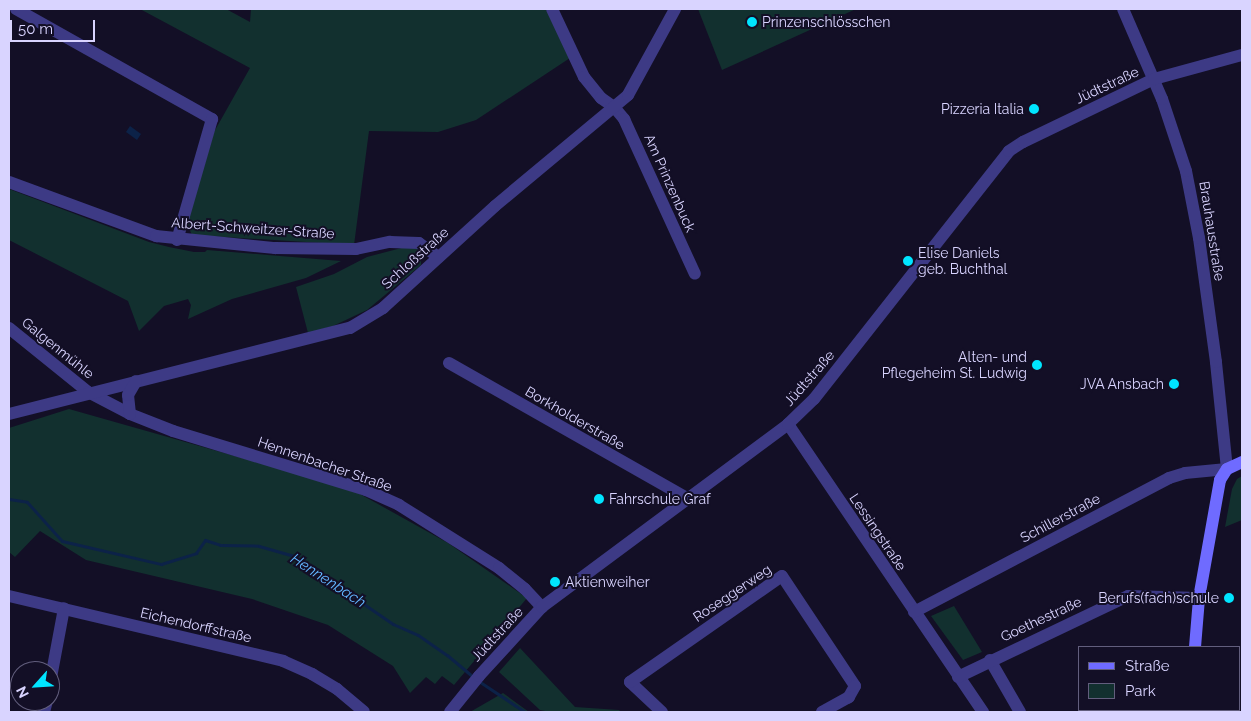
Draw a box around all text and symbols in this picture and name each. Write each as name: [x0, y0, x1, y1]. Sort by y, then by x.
scale bar: [12, 10, 98, 42]
place label: Prinzenschlösschen: [762, 14, 890, 30]
marker: Prinzenschlösschen: [746, 16, 758, 28]
text: 50 m: [18, 20, 53, 38]
street label: Jüdtstraße: [1073, 63, 1141, 107]
place label: Pizzeria Italia: [941, 101, 1024, 117]
marker: Pizzeria Italia: [1028, 103, 1040, 115]
street label: Am Prinzenbuck: [641, 131, 699, 235]
street label: Brauhausstraße: [1196, 180, 1228, 282]
street label: Albert-Schweitzer-Straße: [171, 214, 335, 242]
street label: Schloßstraße: [378, 224, 452, 292]
place label: Elise Daniels geb. Buchthal: [918, 245, 1007, 278]
marker: Elise Daniels geb. Buchthal: [902, 255, 914, 267]
street label: Galgenmühle: [19, 314, 97, 382]
street label: Jüdtstraße: [780, 347, 838, 409]
place label: Alten- und Pflegeheim St. Ludwig: [882, 349, 1027, 382]
marker: Alten- und Pflegeheim St. Ludwig: [1031, 359, 1043, 371]
place label: JVA Ansbach: [1079, 376, 1164, 392]
marker: JVA Ansbach: [1168, 378, 1180, 390]
street label: Borkholderstraße: [522, 383, 628, 453]
street label: Hennenbacher Straße: [255, 433, 395, 495]
street label: Lessingstraße: [846, 490, 910, 574]
street label: Schillerstraße: [1017, 490, 1103, 546]
place label: Fahrschule Graf: [609, 491, 711, 507]
marker: Fahrschule Graf: [593, 493, 605, 505]
water label: Hennenbach: [287, 550, 369, 612]
street label: Roseggerweg: [690, 561, 774, 625]
place label: Aktienweiher: [565, 574, 650, 590]
marker: Aktienweiher: [549, 576, 561, 588]
place label: Berufs(fach)schule: [1098, 590, 1219, 606]
marker: Berufs(fach)schule: [1223, 592, 1235, 604]
street label: Goethestraße: [998, 593, 1084, 645]
street label: Jüdtstraße: [468, 603, 526, 665]
street label: Eichendorffstraße: [139, 604, 253, 646]
legend: [1078, 646, 1241, 711]
text: Straße: [1125, 657, 1169, 675]
north arrow: [10, 661, 60, 711]
text: Park: [1125, 682, 1156, 700]
text: N: [13, 684, 32, 700]

